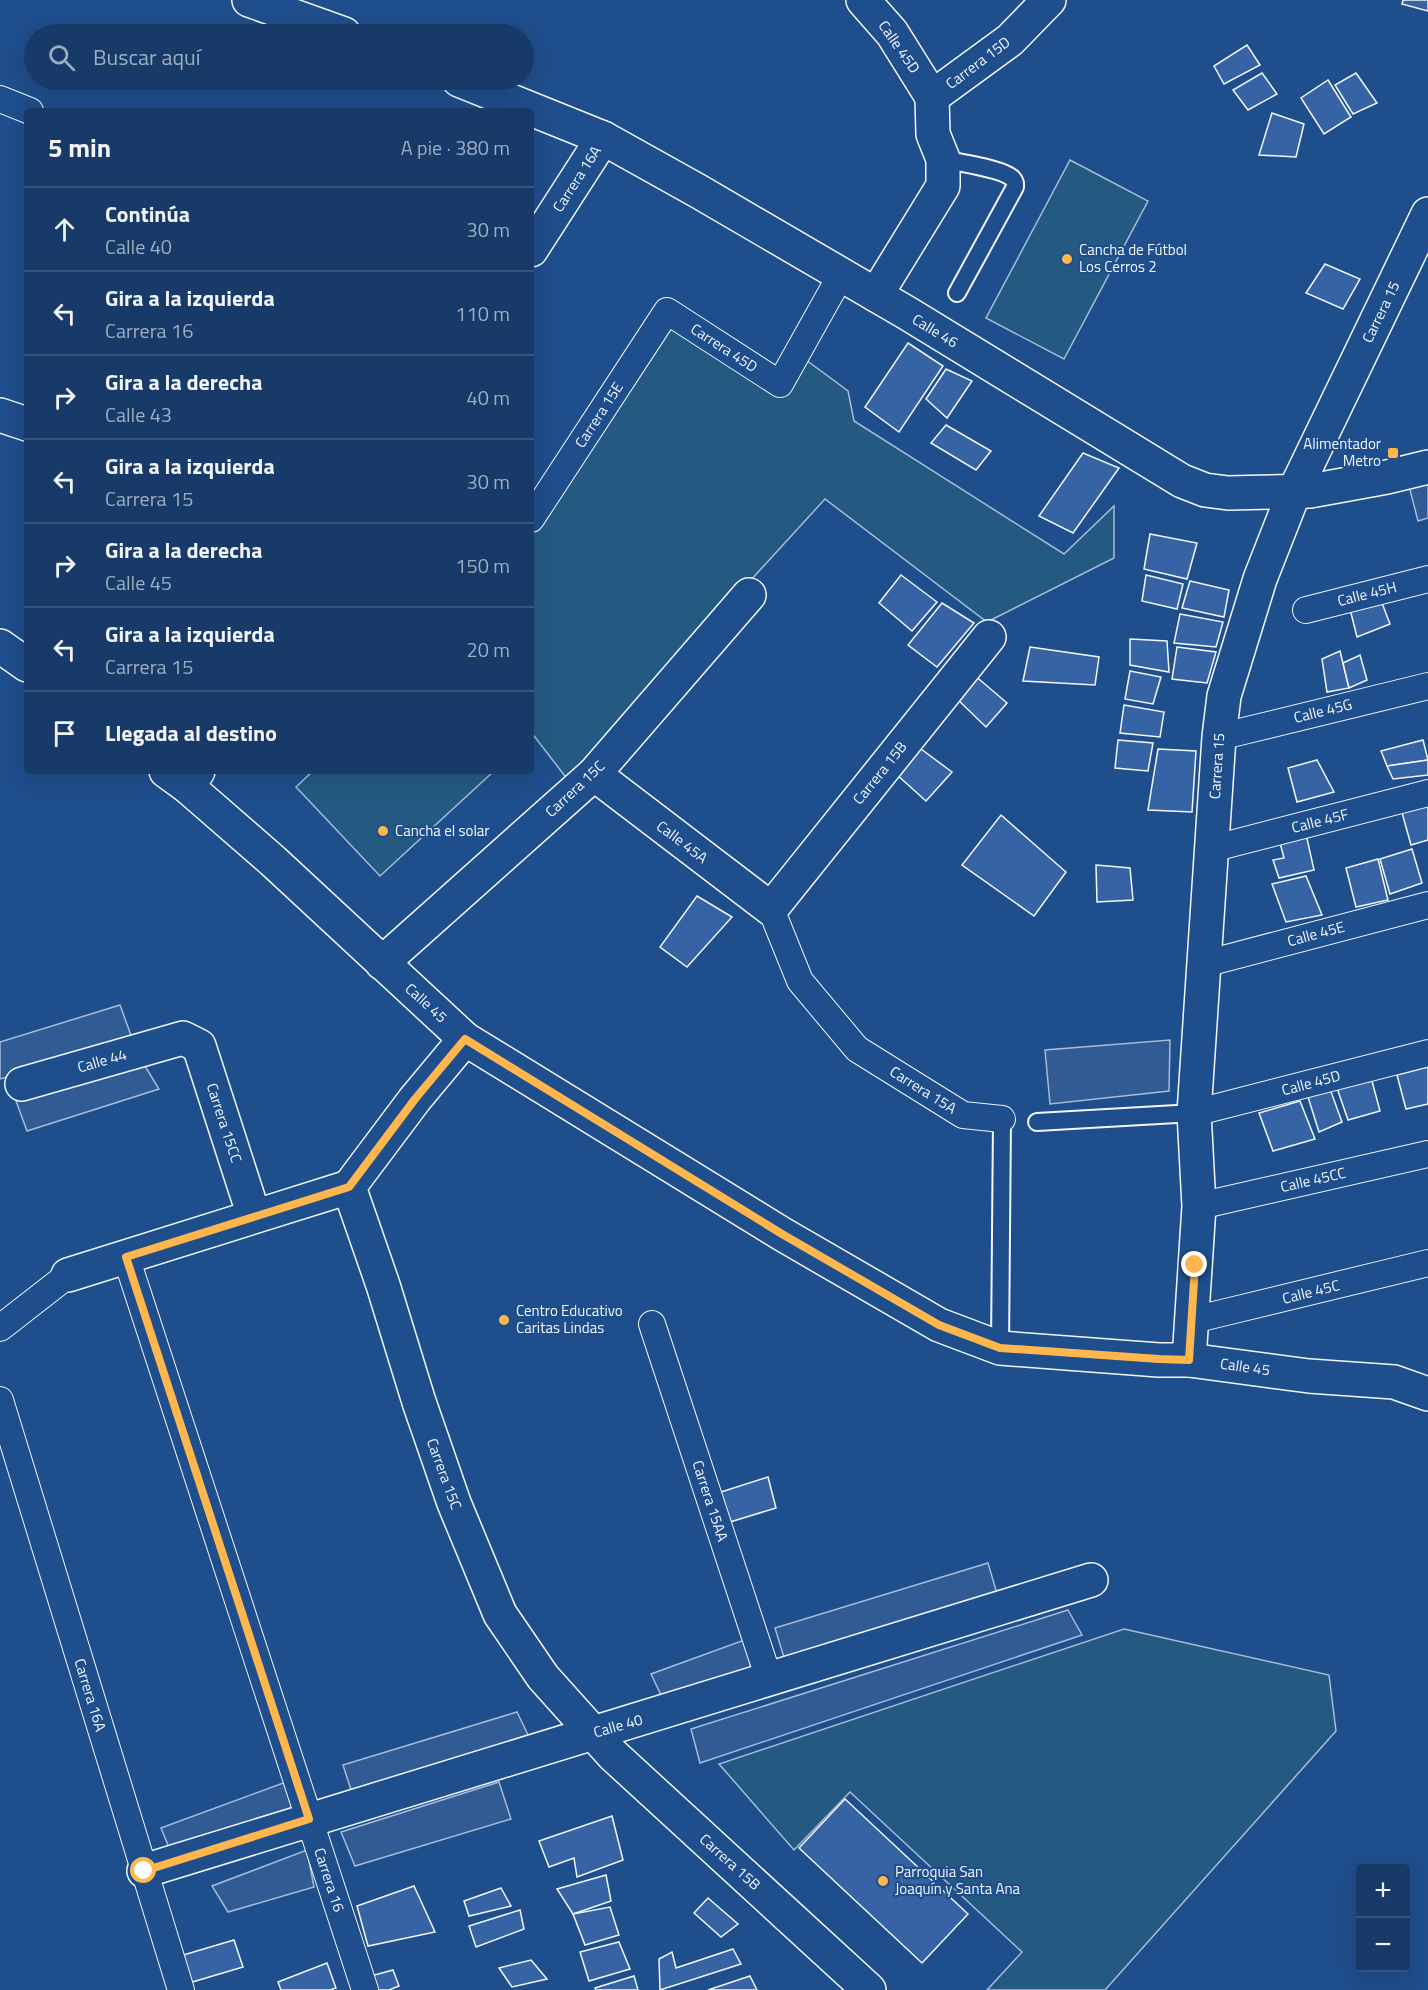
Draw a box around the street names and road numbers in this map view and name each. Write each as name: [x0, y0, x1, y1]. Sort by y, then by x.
street label: Calle 45D: [873, 16, 926, 78]
street label: Carrera 15D: [940, 31, 1015, 95]
street label: Carrera 16A: [546, 141, 607, 217]
street label: Carrera 15: [1356, 277, 1405, 347]
street label: Calle 46: [908, 308, 963, 353]
street label: Carrera 45D: [686, 317, 762, 378]
street label: Carrera 15E: [569, 377, 629, 452]
street label: Calle 45H: [1335, 575, 1399, 612]
street label: Calle 45G: [1291, 692, 1355, 729]
street label: Carrera 15: [1203, 732, 1230, 800]
street label: Carrera 15B: [847, 736, 912, 809]
street label: Carrera 15C: [540, 755, 610, 822]
street label: Calle 45F: [1289, 802, 1351, 839]
street label: Calle 45A: [652, 815, 713, 869]
street label: Calle 45E: [1285, 915, 1347, 952]
street label: Calle 45: [400, 977, 453, 1028]
street label: Calle 44: [75, 1043, 129, 1079]
street label: Carrera 15A: [885, 1060, 961, 1119]
street label: Calle 45D: [1279, 1064, 1343, 1101]
street label: Carrera 15CC: [201, 1080, 248, 1166]
street label: Calle 45CC: [1278, 1161, 1348, 1198]
street label: Calle 45C: [1280, 1273, 1342, 1310]
street label: Calle 45: [1219, 1352, 1272, 1381]
street label: Carrera 15C: [421, 1435, 468, 1513]
street label: Carrera 15AA: [687, 1457, 734, 1544]
street label: Carrera 16A: [68, 1656, 112, 1734]
street label: Calle 40: [591, 1708, 645, 1744]
street label: Carrera 15B: [695, 1828, 766, 1895]
street label: Carrera 16: [308, 1845, 351, 1915]

